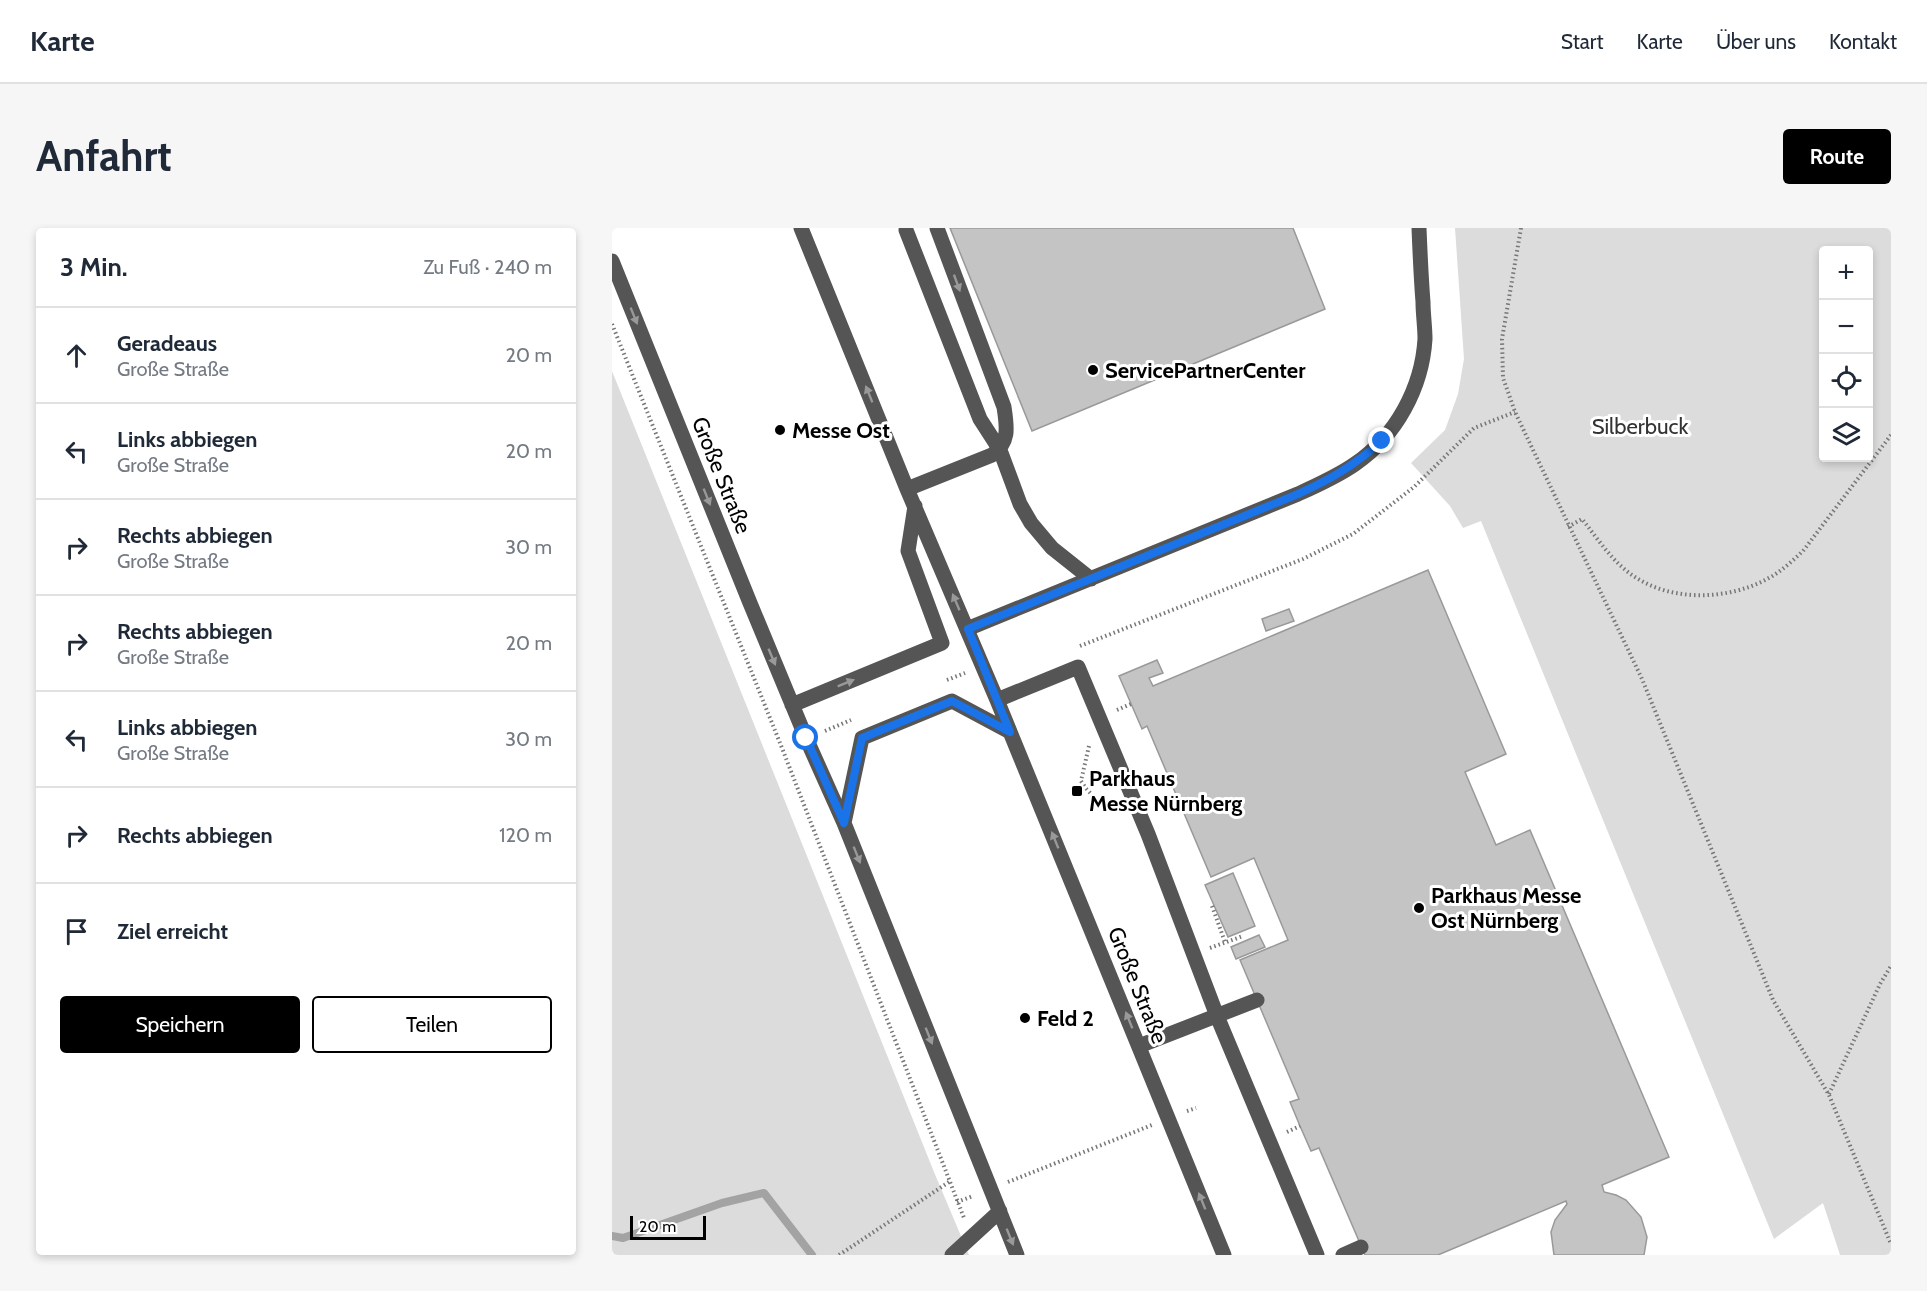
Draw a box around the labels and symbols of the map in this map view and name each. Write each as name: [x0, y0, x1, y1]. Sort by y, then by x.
one-way arrow: [953, 274, 963, 292]
one-way arrow: [629, 307, 639, 325]
place label: ServicePartnerCenter: [1105, 357, 1306, 384]
marker: ServicePartnerCenter: [1086, 363, 1100, 377]
one-way arrow: [864, 385, 873, 403]
street label: Große Straße: [686, 413, 757, 537]
park label: Silberbuck: [1592, 413, 1688, 440]
place label: Messe Ost: [792, 417, 890, 444]
marker: Messe Ost: [773, 423, 787, 437]
route end: [1368, 427, 1394, 453]
one-way arrow: [702, 488, 712, 506]
one-way arrow: [951, 592, 961, 610]
one-way arrow: [767, 648, 777, 666]
one-way arrow: [838, 678, 856, 688]
route start: [792, 724, 818, 750]
place label: Parkhaus Messe Nürnberg: [1089, 765, 1242, 817]
marker: Parkhaus Messe Nürnberg: [1070, 784, 1084, 798]
one-way arrow: [1050, 831, 1059, 849]
one-way arrow: [852, 847, 862, 865]
place label: Parkhaus Messe Ost Nürnberg: [1431, 882, 1581, 934]
marker: Parkhaus Messe Ost Nürnberg: [1412, 901, 1426, 915]
street label: Große Straße: [1102, 923, 1173, 1047]
place label: Feld 2: [1037, 1005, 1094, 1032]
marker: Feld 2: [1018, 1011, 1032, 1025]
one-way arrow: [1124, 1011, 1134, 1029]
one-way arrow: [925, 1028, 935, 1046]
one-way arrow: [1197, 1192, 1206, 1210]
scale bar: [630, 1213, 706, 1240]
one-way arrow: [1006, 1228, 1015, 1246]

